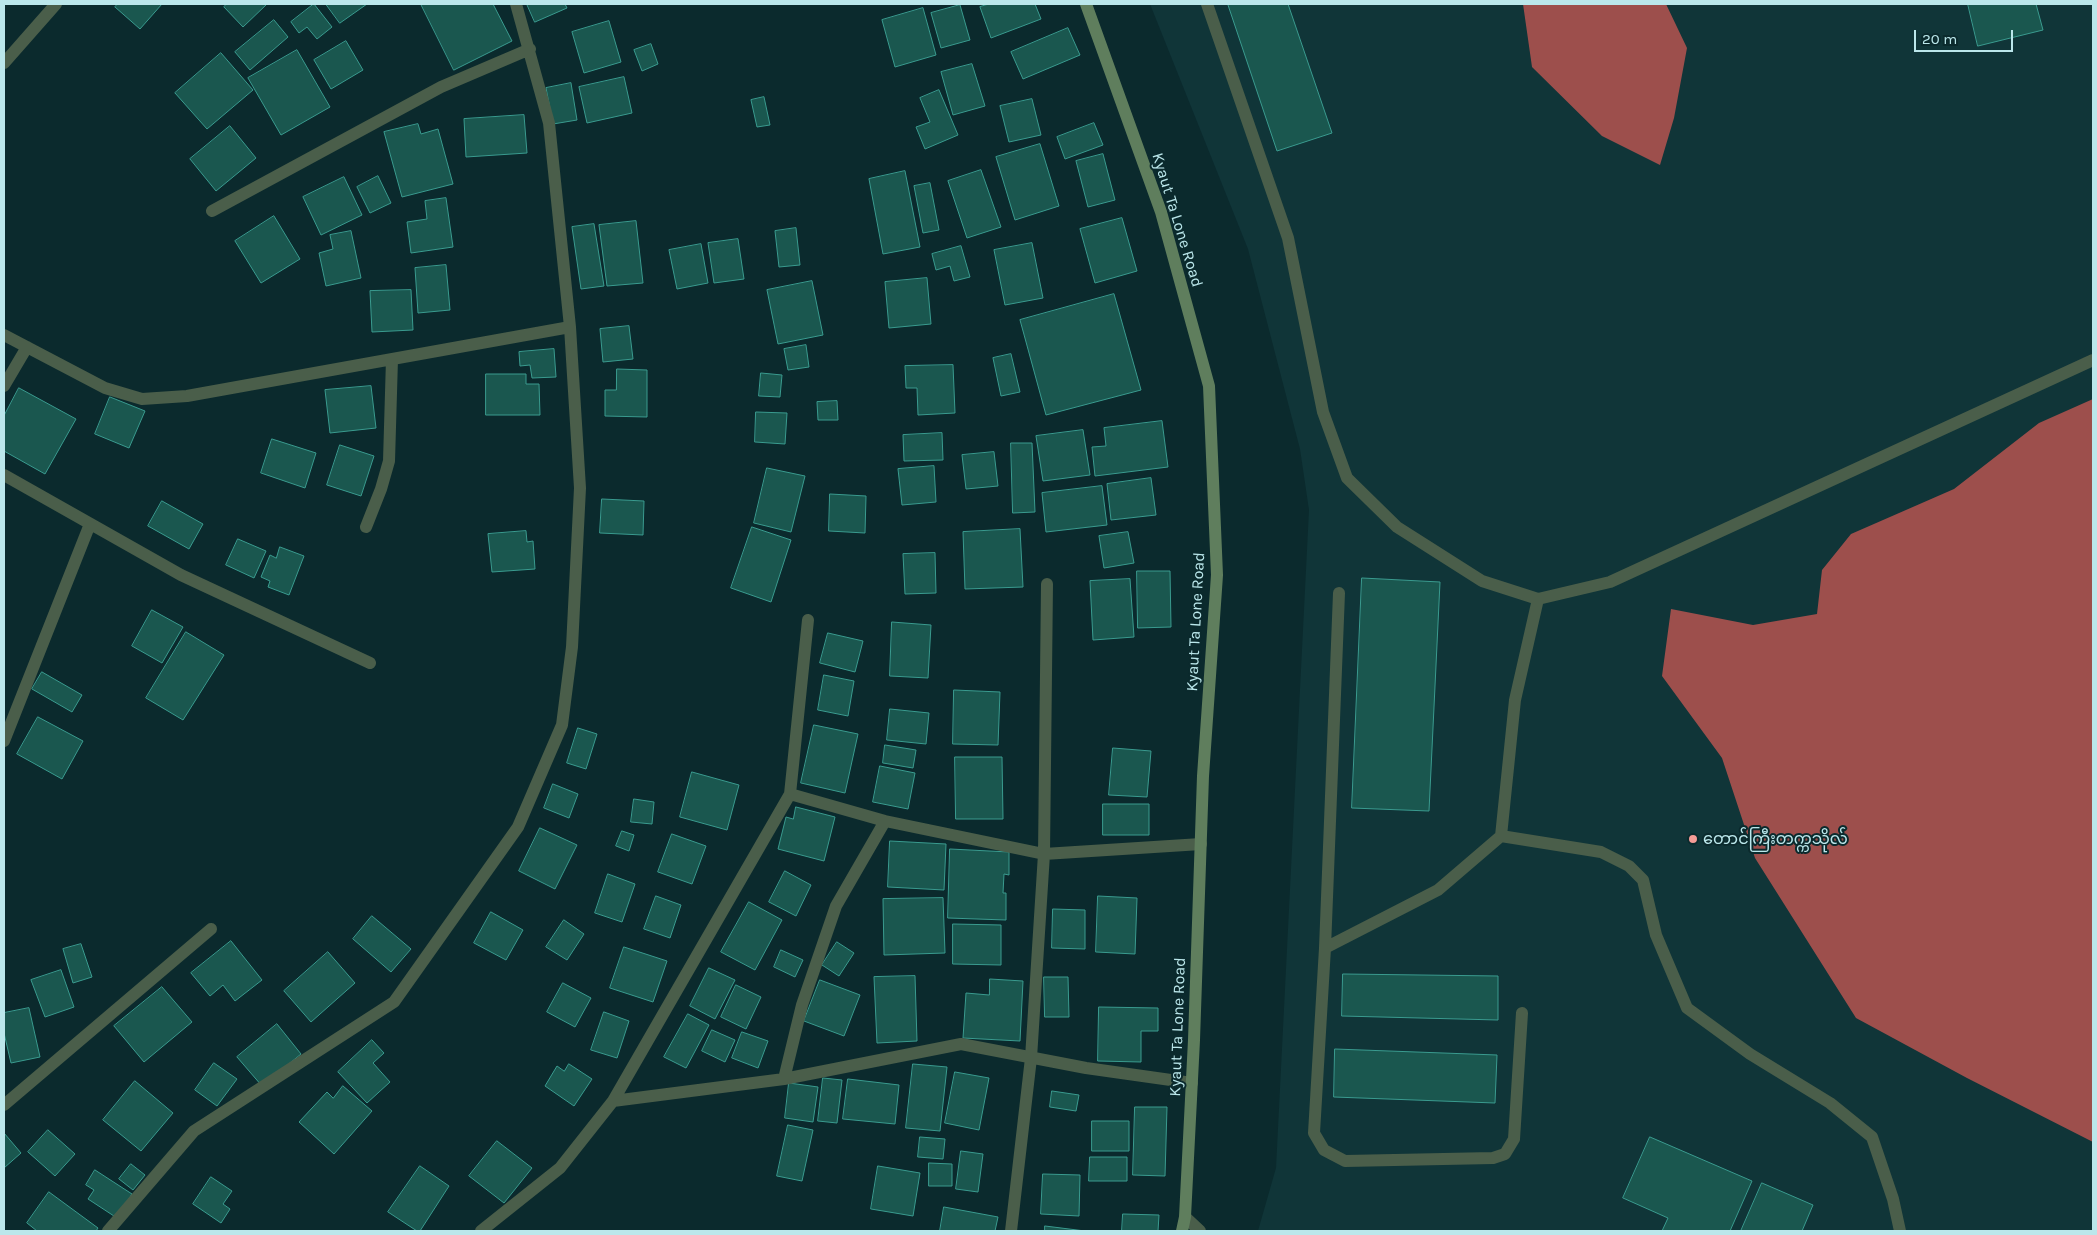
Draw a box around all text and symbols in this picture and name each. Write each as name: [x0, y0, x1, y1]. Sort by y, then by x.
scale bar: [1917, 20, 2016, 52]
text: 20 m: [1922, 30, 1957, 48]
street label: Kyaut Ta Lone Road: [1147, 151, 1207, 289]
street label: Kyaut Ta Lone Road: [1183, 552, 1209, 692]
place label: တောင်ကြီးတက္ကသိုလ်: [1703, 829, 1848, 849]
marker: တောင်ကြီးတက္ကသိုလ်: [1687, 833, 1699, 845]
street label: Kyaut Ta Lone Road: [1166, 957, 1190, 1097]

